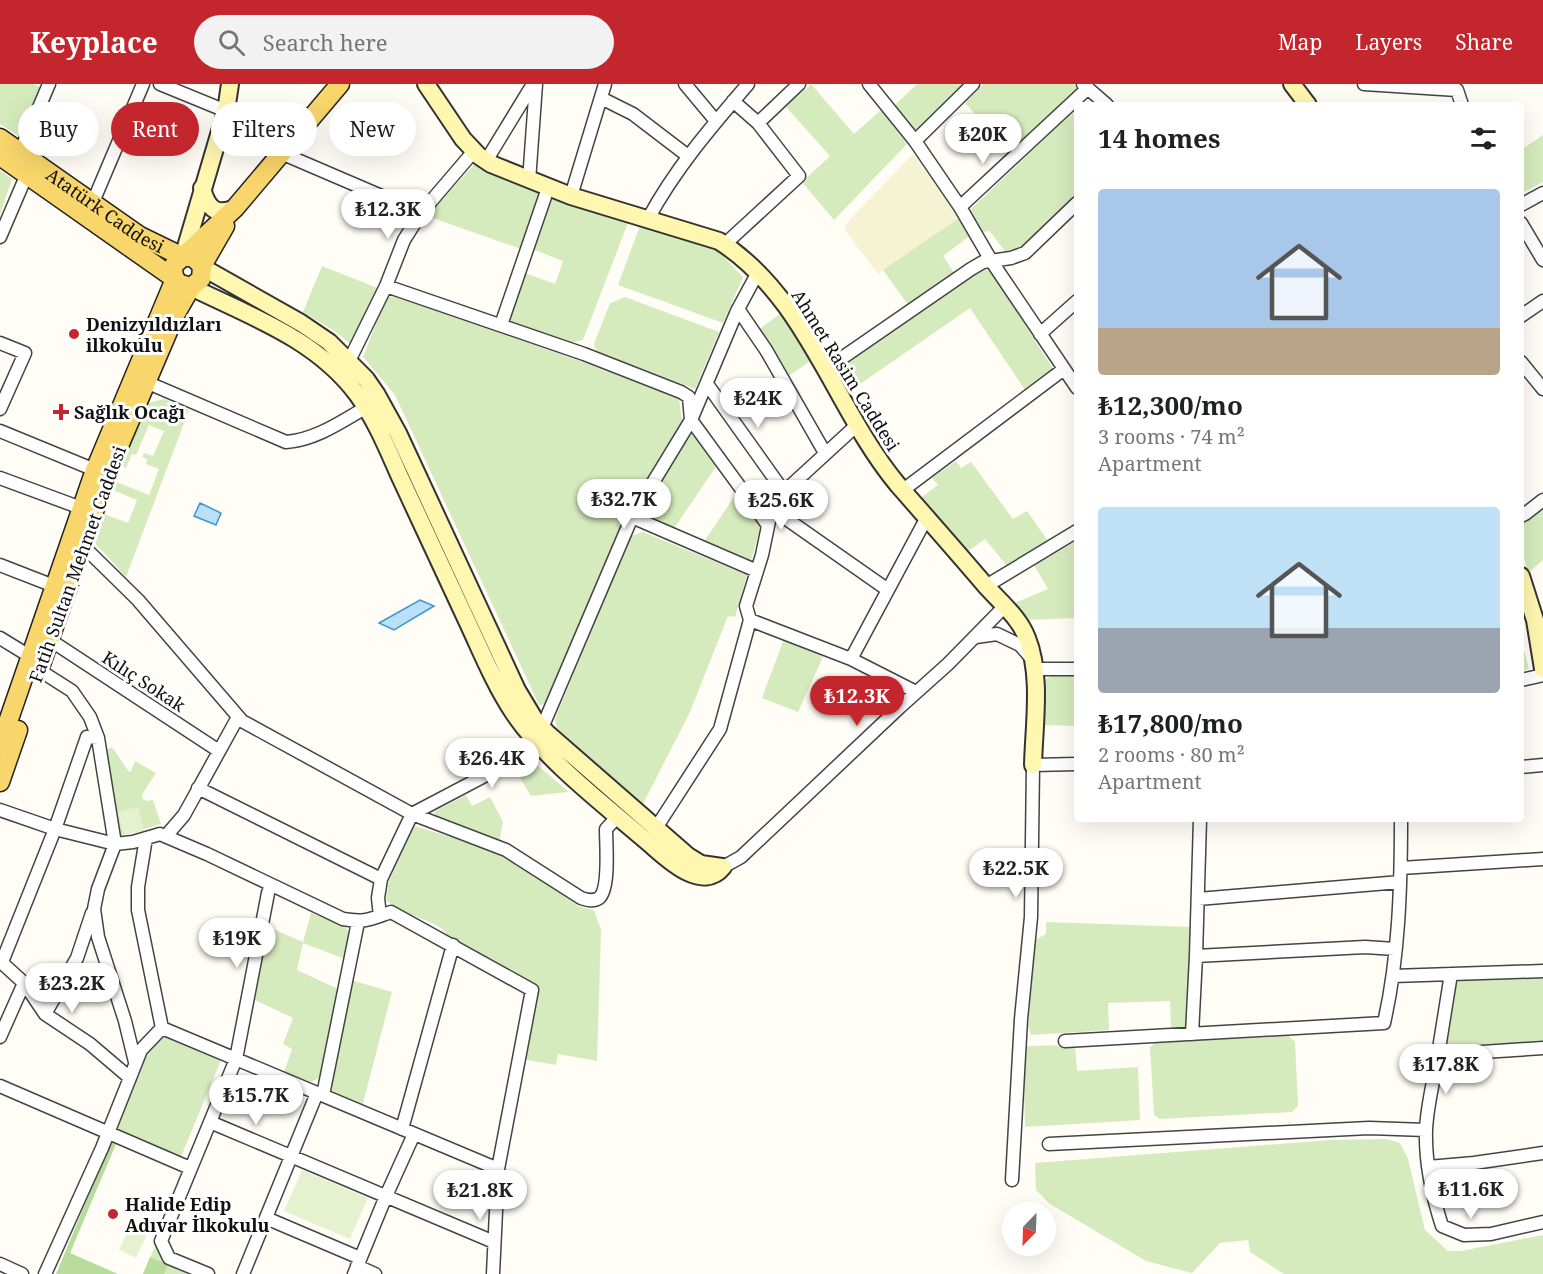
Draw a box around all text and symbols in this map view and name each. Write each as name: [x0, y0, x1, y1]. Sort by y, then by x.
search box: [194, 15, 614, 69]
text: Keyplace: [30, 23, 158, 61]
icon: search: [215, 26, 248, 59]
text: Search here: [263, 27, 388, 57]
text: Map: [1278, 28, 1322, 56]
text: Layers: [1355, 28, 1422, 56]
text: Share: [1455, 28, 1513, 56]
chip: Buy: [18, 102, 99, 156]
chip: Rent: [111, 102, 199, 156]
chip: Filters: [211, 102, 317, 156]
chip: New: [329, 102, 416, 156]
pin: ₺20K: [947, 114, 1019, 165]
text: ₺20K: [959, 120, 1007, 147]
text: 14 homes: [1098, 120, 1220, 156]
icon: filters: [1467, 122, 1500, 155]
street label: Atatürk Caddesi: [42, 162, 169, 258]
pin: ₺12.3K: [339, 189, 437, 240]
text: ₺12.3K: [355, 195, 421, 222]
icon: home: [1245, 228, 1353, 336]
street label: Ahmet Rasim Caddesi: [787, 285, 906, 455]
place label: Denizyıldızları ilkokulu: [86, 312, 222, 357]
marker: Denizyıldızları ilkokulu: [67, 327, 81, 341]
pin: ₺24K: [722, 378, 794, 429]
text: ₺24K: [734, 384, 782, 411]
text: ₺12,300/mo: [1098, 387, 1243, 423]
place label: Sağlık Ocağı: [74, 400, 186, 424]
marker: Sağlık Ocağı: [52, 403, 70, 421]
text: 3 rooms · 74 m²: [1098, 423, 1245, 450]
street label: Fatih Sultan Mehmet Caddesi: [23, 442, 131, 686]
text: Apartment: [1098, 450, 1202, 477]
pin: ₺32.7K: [575, 479, 673, 530]
pin: ₺25.6K: [732, 480, 830, 531]
text: ₺32.7K: [591, 485, 657, 512]
text: ₺25.6K: [748, 486, 814, 513]
icon: home: [1245, 546, 1353, 654]
street label: Kılıç Sokak: [98, 645, 191, 717]
pin: ₺12.3K: [808, 676, 906, 727]
text: ₺12.3K: [824, 682, 890, 709]
text: ₺17,800/mo: [1098, 705, 1243, 741]
pin: ₺26.4K: [443, 738, 541, 789]
text: 2 rooms · 80 m²: [1098, 741, 1245, 768]
text: ₺26.4K: [459, 744, 525, 771]
text: Apartment: [1098, 768, 1202, 795]
pin: ₺22.5K: [967, 848, 1065, 899]
text: ₺22.5K: [983, 854, 1049, 881]
pin: ₺19K: [201, 918, 273, 969]
text: ₺19K: [213, 924, 261, 951]
pin: ₺23.2K: [23, 963, 121, 1014]
text: ₺23.2K: [39, 969, 105, 996]
pin: ₺17.8K: [1397, 1044, 1495, 1095]
text: ₺17.8K: [1413, 1050, 1479, 1077]
pin: ₺15.7K: [207, 1075, 305, 1126]
text: ₺15.7K: [223, 1081, 289, 1108]
pin: ₺11.6K: [1422, 1169, 1520, 1220]
pin: ₺21.8K: [431, 1170, 529, 1221]
text: ₺11.6K: [1438, 1175, 1504, 1202]
text: ₺21.8K: [447, 1176, 513, 1203]
place label: Halide Edip Adıvar İlkokulu: [125, 1192, 270, 1237]
north arrow: [1002, 1202, 1056, 1256]
map controls: [1002, 1202, 1056, 1256]
marker: Halide Edip Adıvar İlkokulu: [106, 1207, 120, 1221]

